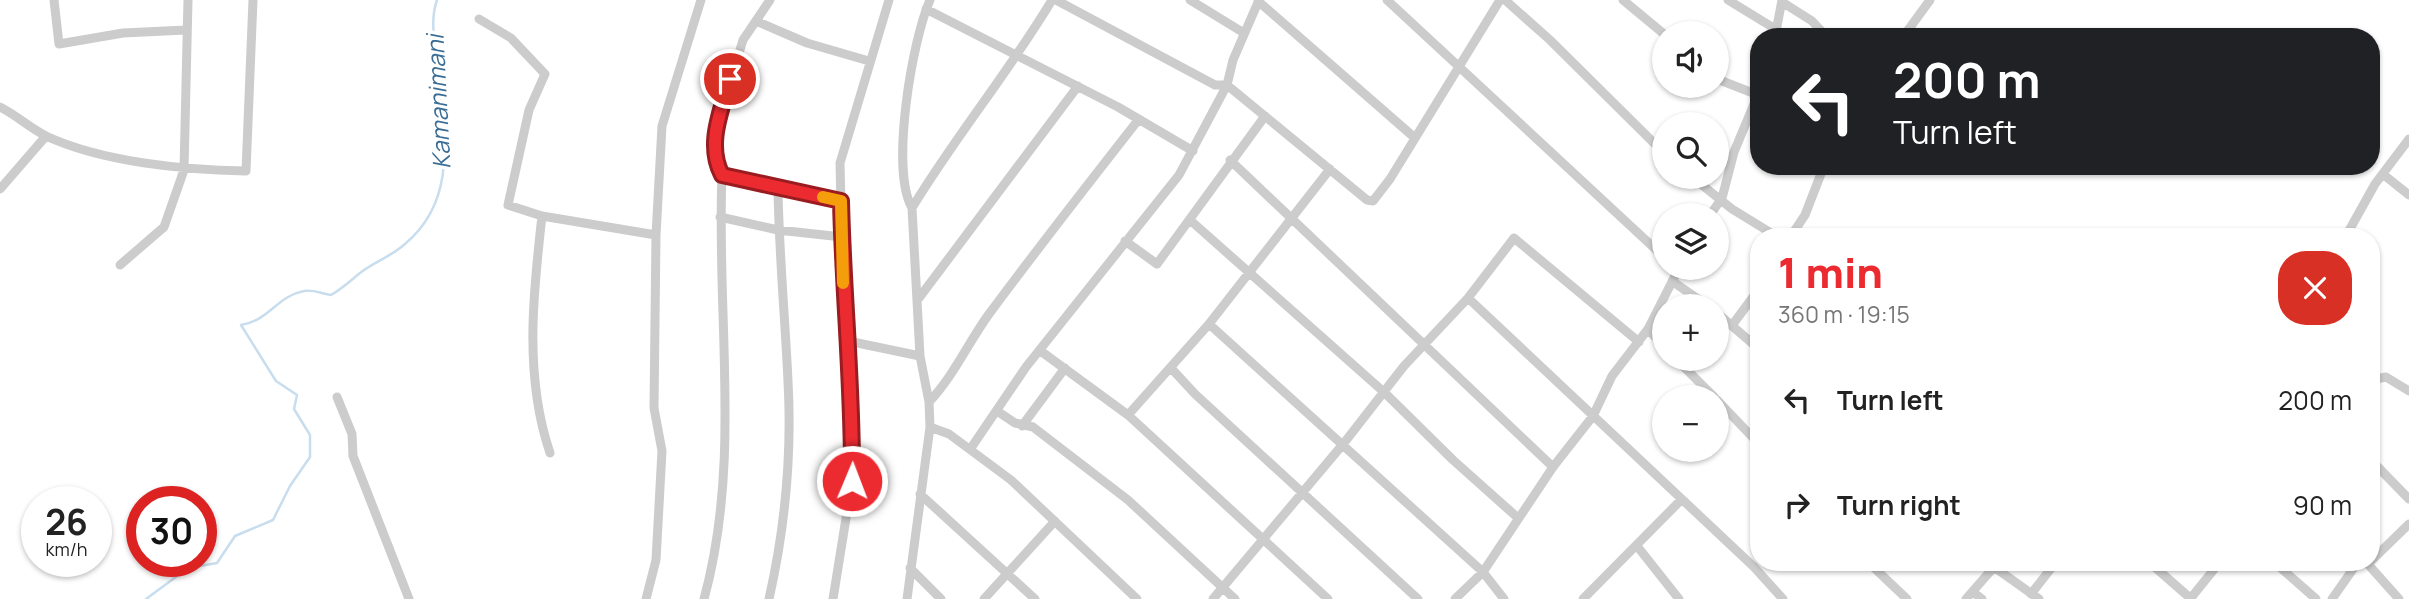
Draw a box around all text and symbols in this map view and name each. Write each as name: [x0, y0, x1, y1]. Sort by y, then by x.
map controls: [1652, 21, 1729, 462]
button: sound: [1652, 21, 1729, 98]
water label: Kamanimani: [417, 31, 458, 170]
text: 200 m: [1893, 46, 2041, 113]
pin: [700, 49, 760, 109]
icon: left: [1778, 56, 1869, 147]
icon: arrive: [711, 60, 749, 98]
text: Turn left: [1893, 110, 2017, 154]
button: search: [1652, 112, 1729, 189]
button: layers: [1652, 203, 1729, 280]
text: 1 min: [1778, 243, 1883, 301]
button: close: [2278, 251, 2352, 325]
button: +: [1652, 294, 1729, 371]
text: 360 m · 19:15: [1778, 298, 1910, 330]
icon: left: [1778, 381, 1816, 419]
text: Turn left: [1837, 382, 1944, 418]
text: 200 m: [2278, 382, 2352, 418]
button: −: [1652, 385, 1729, 462]
position arrow: [815, 444, 889, 518]
speed limit sign: 30: [126, 486, 217, 577]
icon: right: [1778, 486, 1816, 524]
text: Turn right: [1837, 487, 1961, 523]
text: 90 m: [2293, 487, 2352, 523]
text: 26: [45, 498, 88, 546]
text: km/h: [46, 537, 87, 561]

